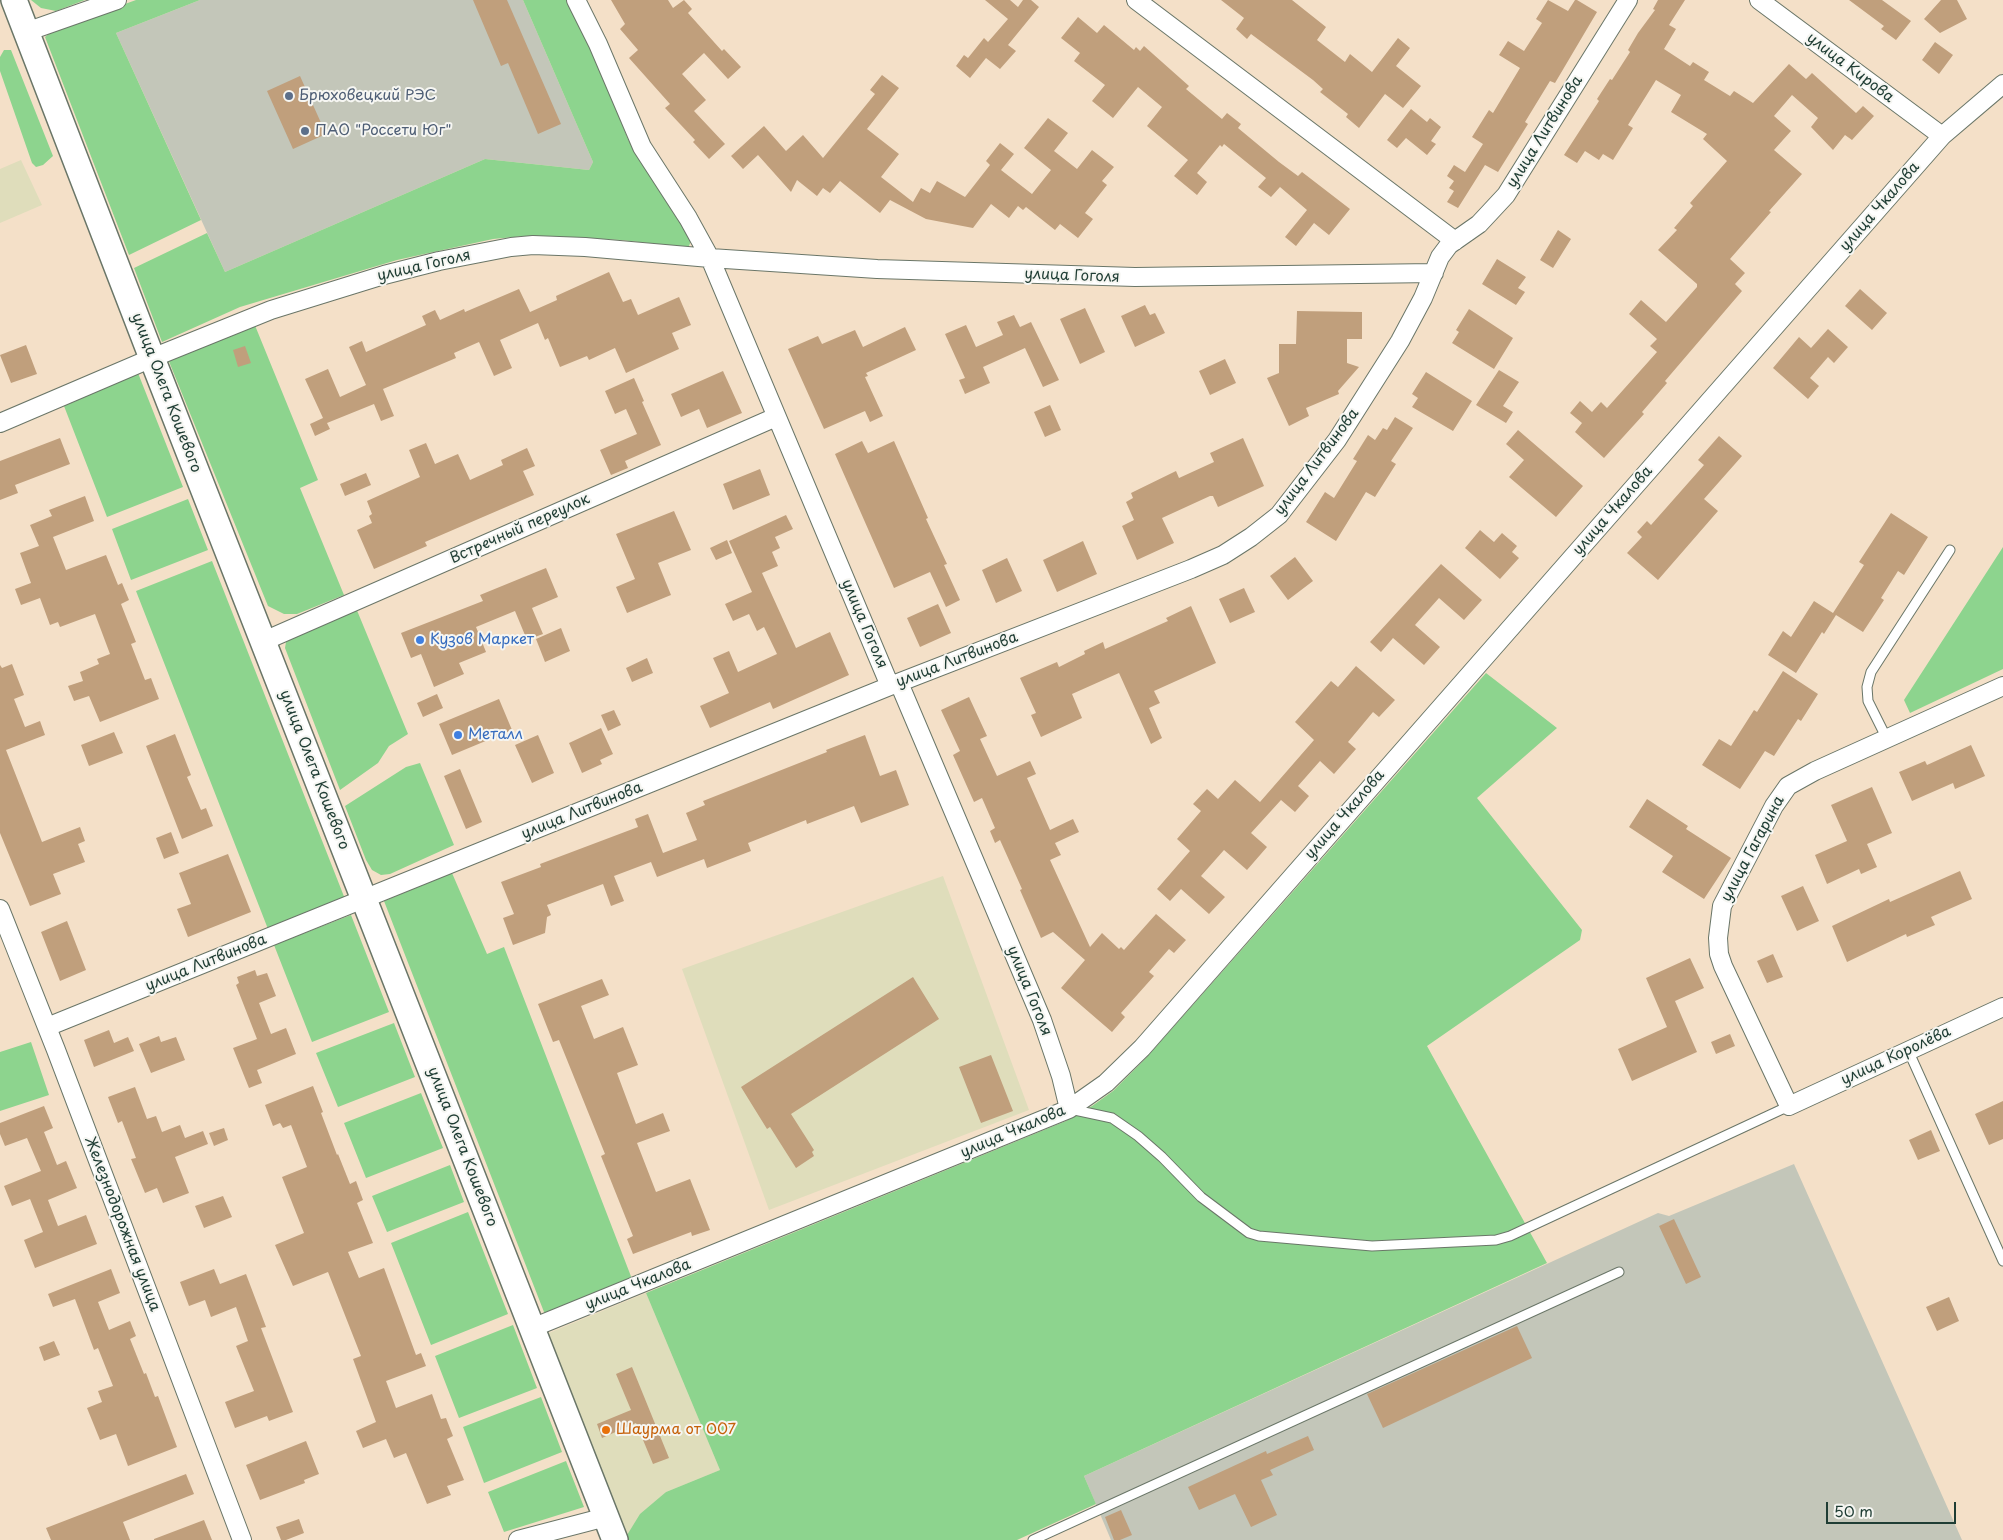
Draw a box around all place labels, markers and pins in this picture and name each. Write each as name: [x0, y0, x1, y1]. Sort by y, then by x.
place label: Брюховецкий РЭС: [299, 87, 436, 105]
marker: Брюховецкий РЭС: [283, 90, 295, 102]
place label: ПАО "Россети Юг": [315, 122, 451, 140]
marker: ПАО "Россети Юг": [299, 125, 311, 137]
place label: Кузов Маркет: [430, 631, 534, 649]
marker: Кузов Маркет: [414, 634, 426, 646]
place label: Металл: [468, 726, 523, 744]
marker: Металл: [452, 729, 464, 741]
place label: Шаурма от 007: [616, 1421, 736, 1439]
marker: Шаурма от 007: [600, 1424, 612, 1436]

